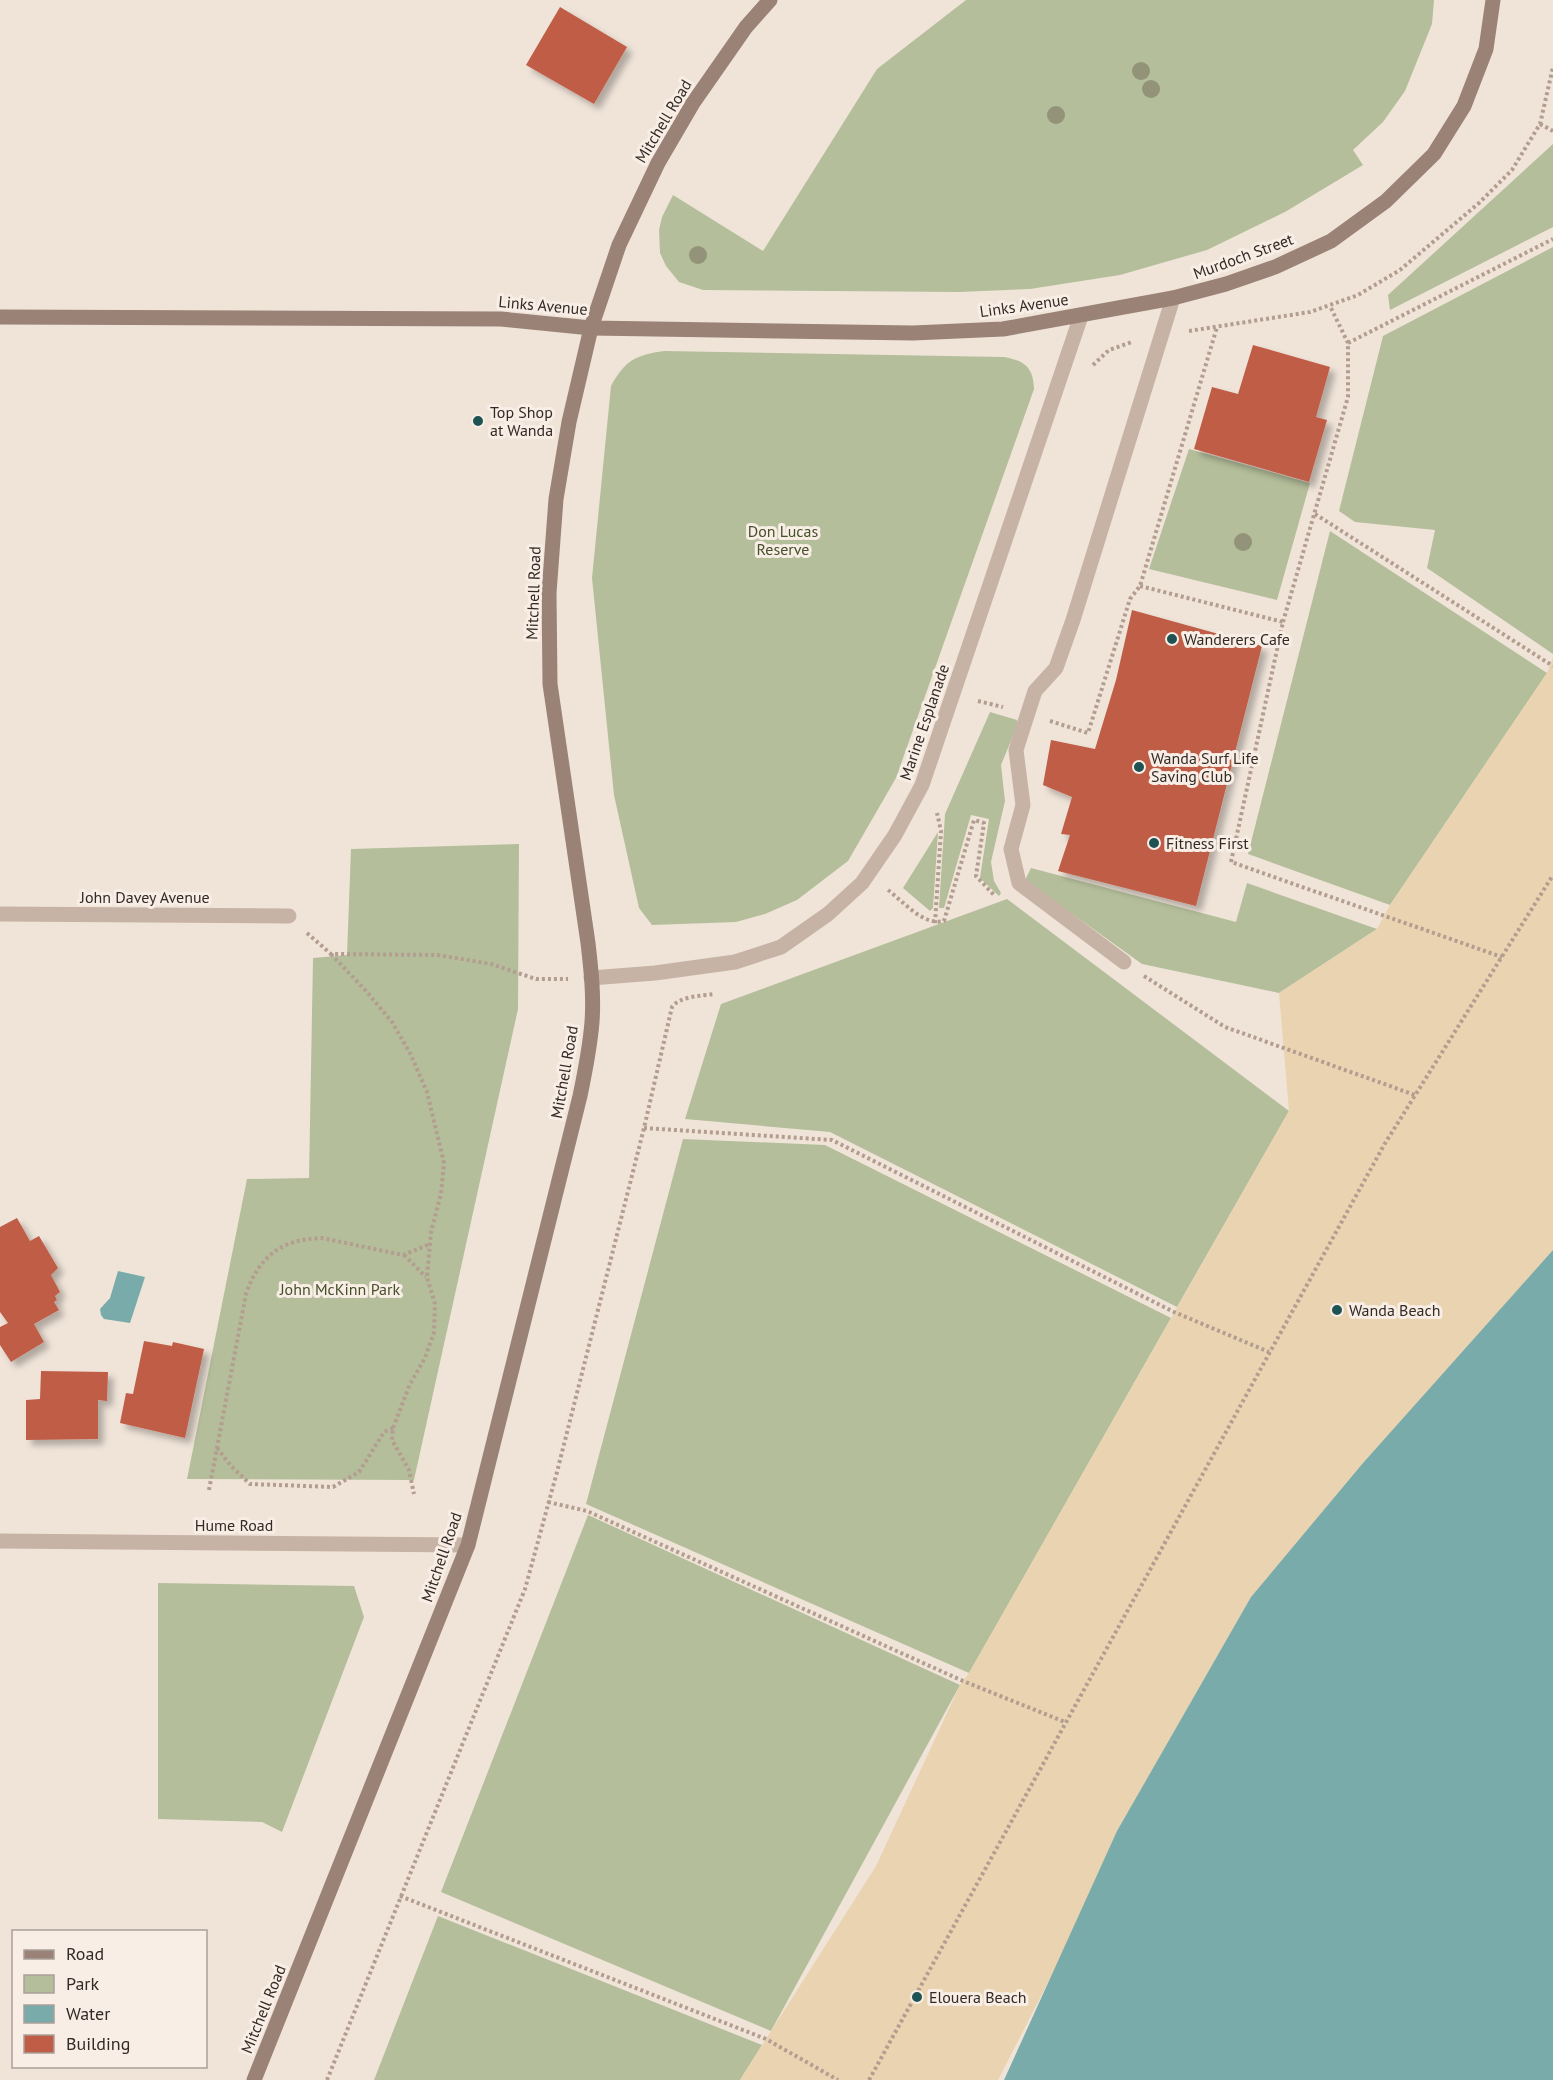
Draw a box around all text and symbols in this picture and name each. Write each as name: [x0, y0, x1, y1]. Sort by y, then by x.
street label: Mitchell Road: [630, 76, 696, 166]
street label: Murdoch Street: [1190, 228, 1296, 283]
street label: Links Avenue: [978, 289, 1070, 321]
street label: Links Avenue: [498, 291, 588, 319]
place label: Top Shop at Wanda: [490, 402, 553, 440]
marker: Top Shop at Wanda: [471, 414, 485, 428]
park label: Don Lucas Reserve: [748, 521, 819, 559]
street label: Mitchell Road: [521, 546, 545, 640]
place label: Wanderers Cafe: [1184, 629, 1290, 649]
marker: Wanderers Cafe: [1165, 632, 1179, 646]
street label: Marine Esplanade: [895, 661, 953, 783]
place label: Wanda Surf Life Saving Club: [1151, 748, 1259, 786]
marker: Wanda Surf Life Saving Club: [1132, 760, 1146, 774]
place label: Fitness First: [1166, 833, 1249, 853]
marker: Fitness First: [1147, 836, 1161, 850]
street label: John Davey Avenue: [79, 887, 210, 907]
street label: Mitchell Road: [546, 1024, 582, 1120]
park label: John McKinn Park: [279, 1279, 400, 1299]
place label: Wanda Beach: [1349, 1300, 1440, 1320]
marker: Wanda Beach: [1330, 1303, 1344, 1317]
street label: Mitchell Road: [416, 1509, 466, 1605]
street label: Hume Road: [195, 1515, 273, 1535]
legend: [12, 1930, 207, 2068]
text: Road: [66, 1942, 104, 1965]
street label: Mitchell Road: [236, 1962, 290, 2056]
text: Park: [66, 1972, 99, 1995]
place label: Elouera Beach: [929, 1987, 1027, 2007]
marker: Elouera Beach: [910, 1990, 924, 2004]
text: Water: [66, 2002, 110, 2025]
text: Building: [66, 2032, 130, 2055]

